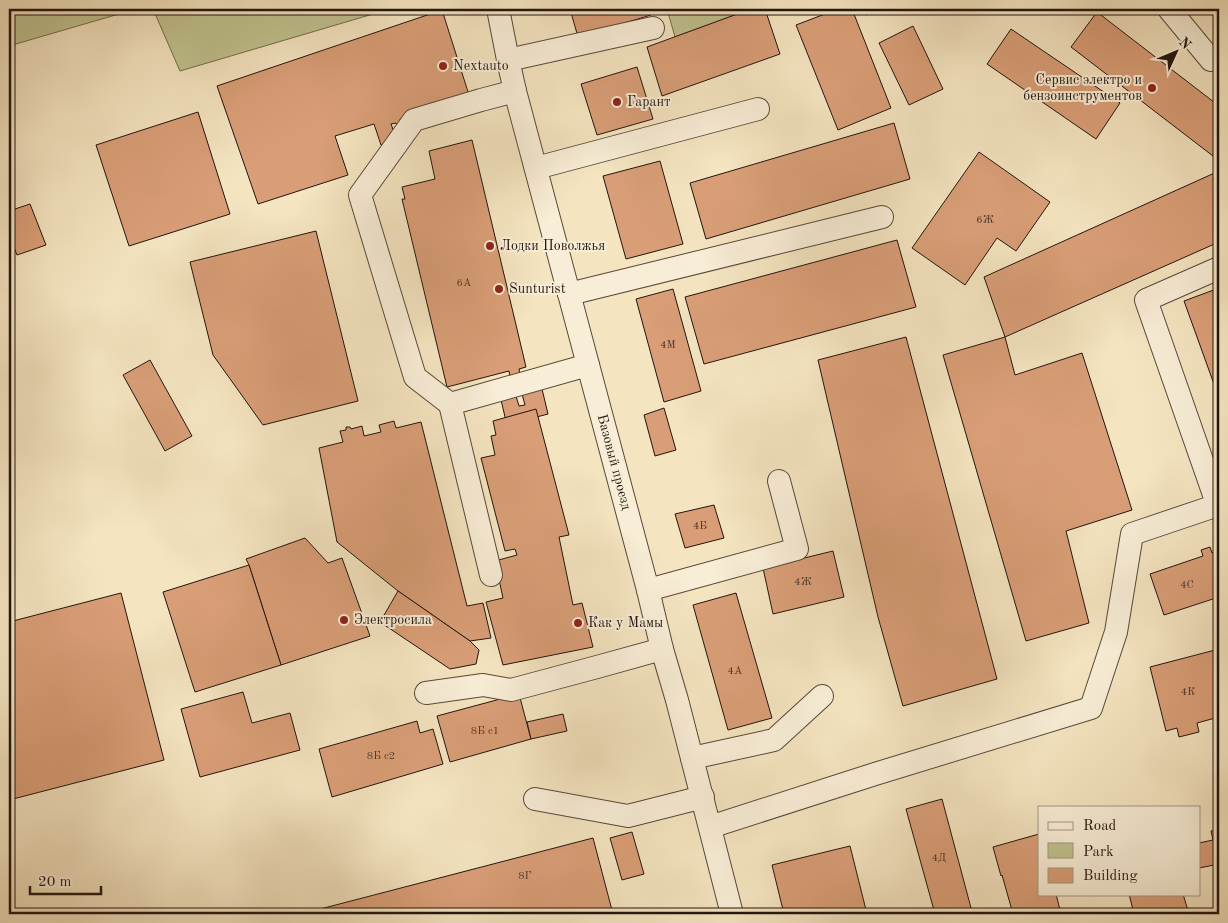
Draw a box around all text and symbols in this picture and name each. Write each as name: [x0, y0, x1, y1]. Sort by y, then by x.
north arrow: [1150, 28, 1200, 78]
text: N: [1176, 35, 1194, 53]
place label: Nextauto: [453, 59, 509, 73]
marker: Nextauto: [437, 60, 449, 72]
place label: Сервис электро и бензоинструментов: [1023, 73, 1142, 103]
marker: Сервис электро и бензоинструментов: [1146, 82, 1158, 94]
place label: Гарант: [627, 95, 671, 109]
marker: Гарант: [611, 96, 623, 108]
house number: 6Ж: [976, 215, 994, 226]
place label: Лодки Поволжья: [500, 239, 605, 253]
marker: Лодки Поволжья: [484, 240, 496, 252]
house number: 6А: [457, 278, 472, 289]
place label: Sunturist: [509, 282, 566, 296]
marker: Sunturist: [493, 283, 505, 295]
house number: 4М: [660, 340, 676, 351]
street label: Базовый проезд: [594, 413, 634, 512]
house number: 4Б: [693, 521, 707, 532]
house number: 4Ж: [794, 577, 812, 588]
house number: 4С: [1180, 580, 1194, 591]
place label: Электросила: [354, 613, 432, 627]
marker: Электросила: [338, 614, 350, 626]
place label: Как у Мамы: [588, 616, 663, 630]
marker: Как у Мамы: [572, 617, 584, 629]
house number: 4А: [728, 666, 743, 677]
house number: 4К: [1181, 687, 1195, 698]
house number: 8Б с1: [471, 726, 499, 737]
house number: 8Б с2: [367, 751, 395, 762]
legend: [1038, 806, 1200, 896]
text: Road: [1083, 819, 1117, 834]
text: Park: [1083, 845, 1114, 860]
house number: 4Д: [932, 853, 946, 864]
scale bar: [30, 863, 101, 895]
text: Building: [1083, 869, 1138, 884]
house number: 8Г: [518, 871, 532, 882]
text: 20 m: [38, 875, 72, 890]

